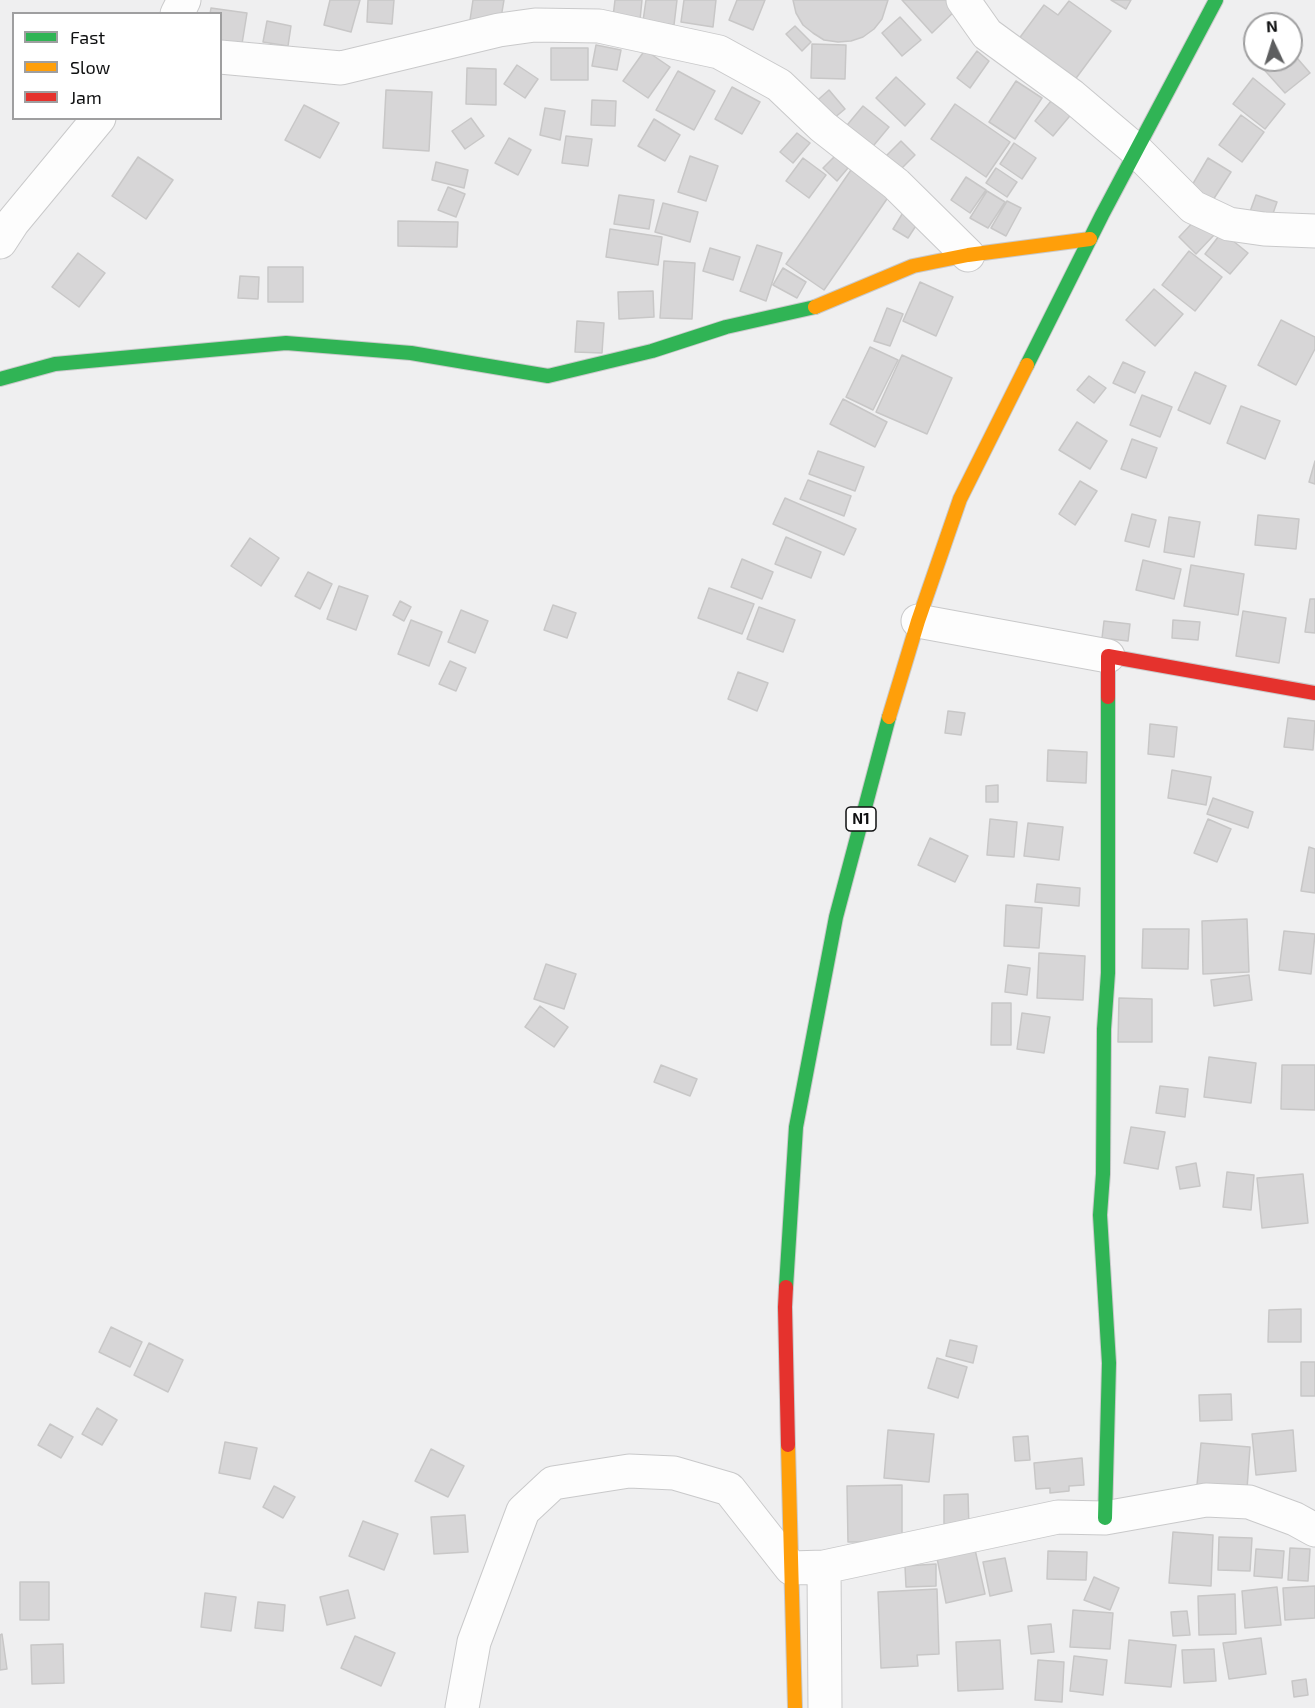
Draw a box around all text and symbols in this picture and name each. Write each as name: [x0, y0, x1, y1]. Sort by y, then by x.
legend: [12, 12, 222, 120]
north arrow: [1243, 12, 1303, 72]
text: N: [1265, 16, 1278, 35]
text: Fast: [70, 26, 105, 48]
text: Slow: [70, 56, 110, 78]
text: Jam: [70, 86, 102, 108]
road number: N1: [846, 807, 876, 831]

